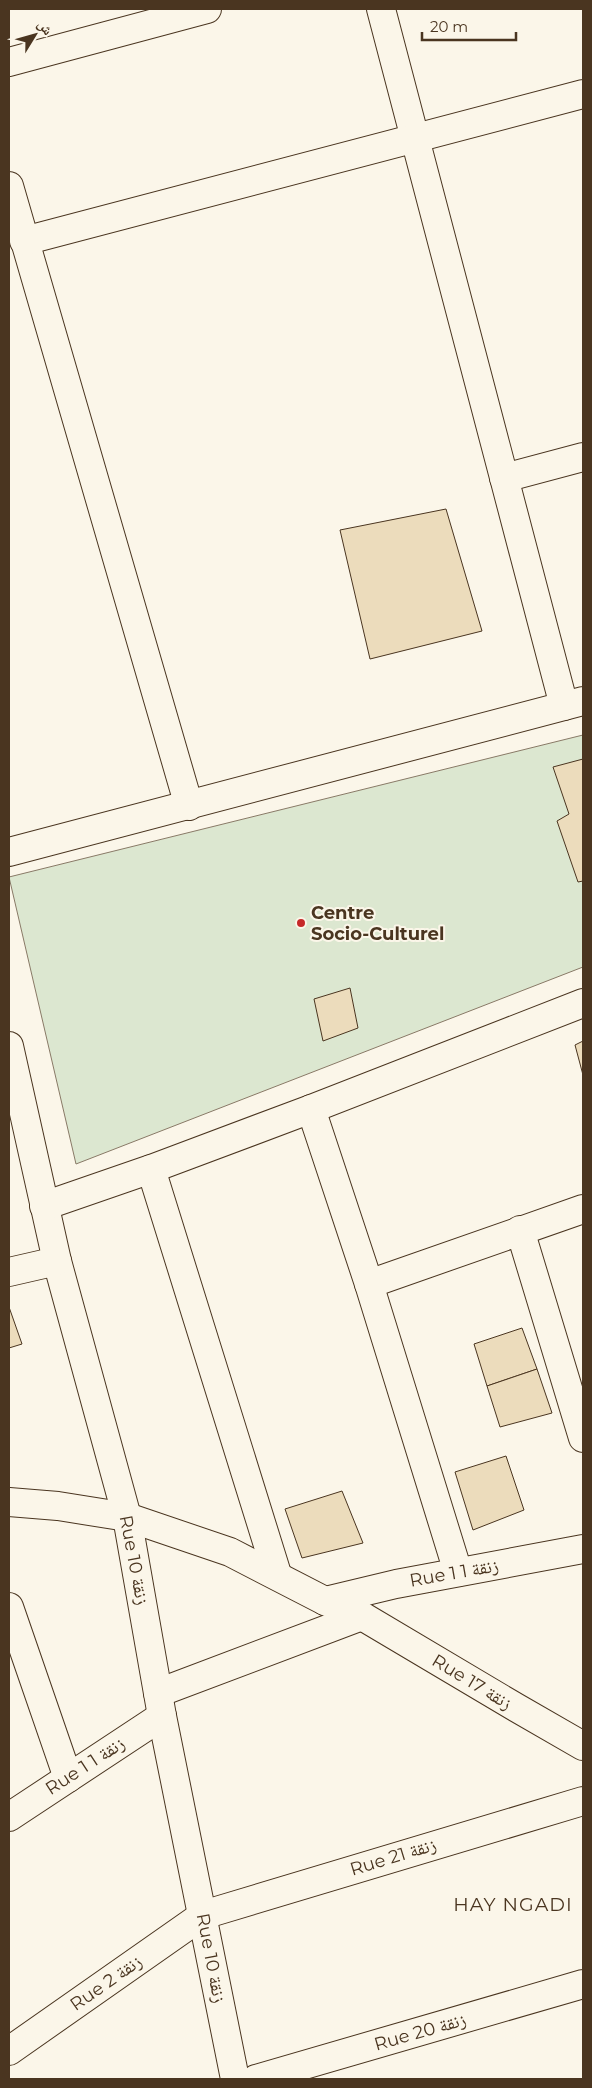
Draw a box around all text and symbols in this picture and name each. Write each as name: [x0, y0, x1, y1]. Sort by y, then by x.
north arrow: [10, 10, 60, 60]
scale bar: [422, 10, 516, 42]
text: ش: [34, 16, 57, 39]
text: 20 m: [430, 17, 468, 36]
place label: Centre Socio-Culturel: [311, 902, 444, 945]
marker: Centre Socio-Culturel: [295, 917, 307, 929]
street label: Rue 10 زنقة: [115, 1513, 153, 1607]
street label: Rue 1 زنقة 1: [408, 1554, 500, 1592]
street label: Rue 17 زنقة: [428, 1650, 516, 1715]
street label: Rue 1 زنقة 1: [41, 1732, 129, 1800]
street label: Rue 21 زنقة: [347, 1833, 439, 1881]
district label: HAY NGADI: [453, 1893, 573, 1916]
street label: Rue 10 زنقة: [192, 1911, 230, 2005]
street label: Rue 2 زنقة: [66, 1950, 146, 2016]
street label: Rue 20 زنقة: [372, 2008, 469, 2056]

